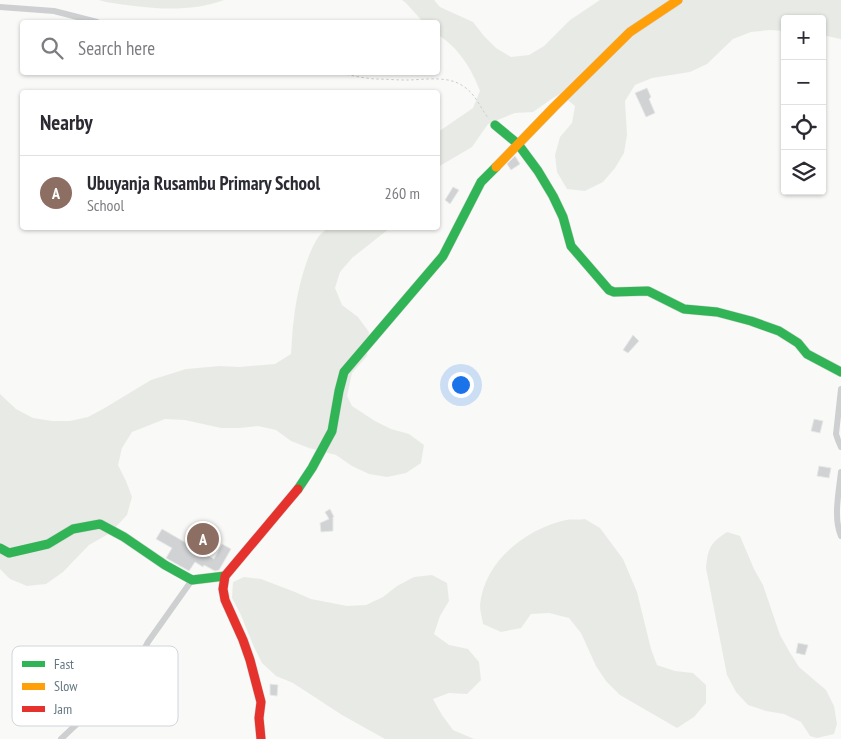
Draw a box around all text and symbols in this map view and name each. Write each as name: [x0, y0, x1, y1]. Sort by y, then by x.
map controls: [781, 15, 826, 195]
button: +: [781, 15, 826, 60]
search box: [20, 20, 440, 75]
icon: search: [38, 34, 66, 62]
text: Search here: [78, 36, 155, 60]
button: −: [781, 60, 826, 105]
button: locate: [781, 105, 826, 150]
text: Nearby: [40, 109, 93, 136]
button: layers: [781, 150, 826, 195]
text: Ubuyanja Rusambu Primary School: [87, 171, 320, 195]
text: A: [52, 183, 60, 203]
text: 260 m: [385, 183, 420, 203]
text: School: [87, 195, 124, 215]
your location: [448, 372, 474, 398]
pin: A: [187, 520, 219, 558]
legend: [12, 646, 178, 726]
text: Fast: [54, 655, 74, 673]
text: Slow: [54, 677, 78, 695]
text: Jam: [53, 700, 72, 718]

